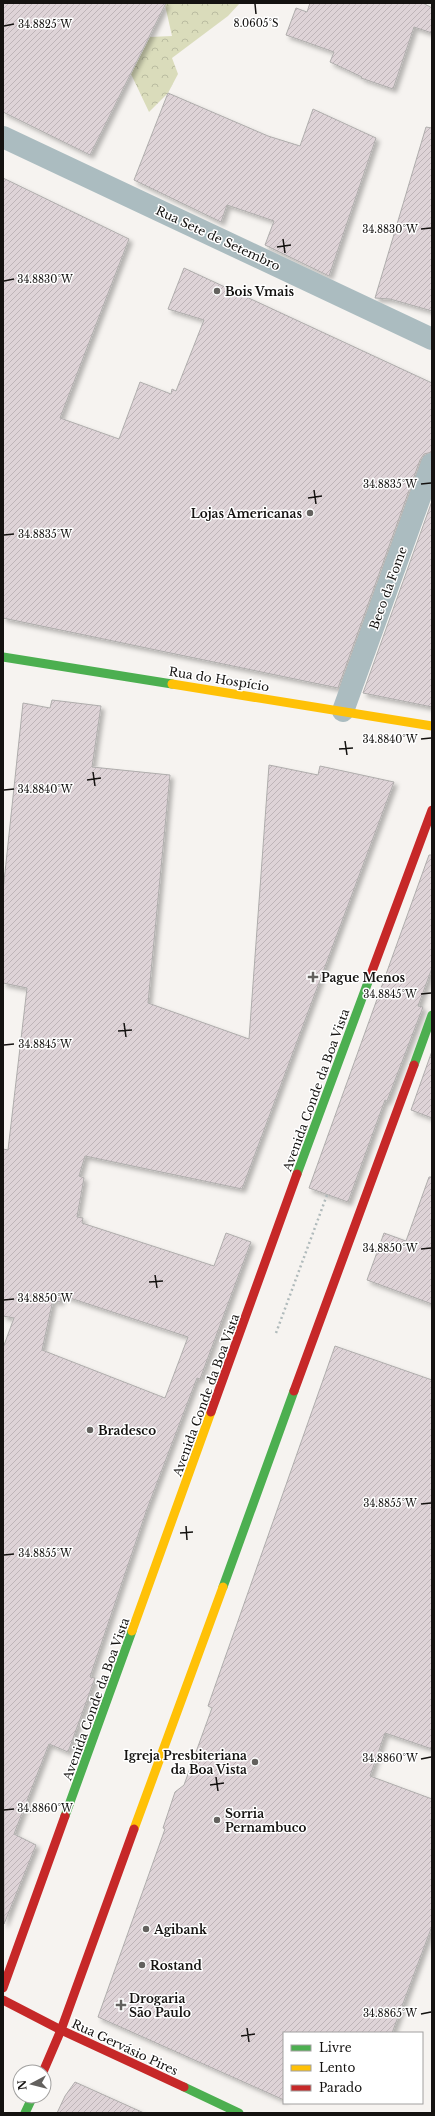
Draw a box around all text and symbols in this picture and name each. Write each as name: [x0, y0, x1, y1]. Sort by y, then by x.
text: 8.0605°S: [234, 17, 278, 30]
text: 34.8825°W: [18, 18, 72, 31]
street label: Rua Sete de Setembro: [153, 203, 283, 274]
text: 34.8830°W: [362, 223, 418, 236]
text: 34.8830°W: [17, 273, 73, 286]
place label: Bois Vmais: [225, 284, 294, 299]
marker: Bois Vmais: [212, 286, 222, 296]
text: 34.8835°W: [363, 478, 417, 491]
place label: Lojas Americanas: [191, 506, 302, 521]
marker: Lojas Americanas: [305, 508, 315, 518]
text: 34.8835°W: [18, 528, 72, 541]
street label: Beco da Fome: [366, 544, 410, 631]
street label: Rua do Hospício: [168, 664, 270, 694]
text: 34.8840°W: [363, 733, 418, 746]
text: 34.8840°W: [18, 783, 73, 796]
place label: Pague Menos: [321, 970, 406, 985]
marker: Pague Menos: [308, 972, 318, 982]
text: 34.8845°W: [363, 988, 417, 1001]
street label: Avenida Conde da Boa Vista: [279, 1006, 353, 1174]
text: 34.8845°W: [18, 1038, 72, 1051]
text: 34.8850°W: [363, 1242, 418, 1255]
text: 34.8850°W: [18, 1292, 73, 1305]
street label: Avenida Conde da Boa Vista: [169, 1311, 243, 1479]
place label: Bradesco: [98, 1423, 156, 1438]
marker: Bradesco: [85, 1425, 95, 1435]
text: 34.8855°W: [363, 1497, 417, 1510]
text: 34.8855°W: [18, 1547, 72, 1560]
street label: Avenida Conde da Boa Vista: [59, 1615, 133, 1783]
place label: Igreja Presbiteriana da Boa Vista: [124, 1748, 247, 1777]
text: 34.8860°W: [362, 1752, 418, 1765]
marker: Igreja Presbiteriana da Boa Vista: [250, 1757, 260, 1767]
text: 34.8860°W: [17, 1802, 73, 1815]
place label: Sorria Pernambuco: [225, 1806, 307, 1835]
marker: Sorria Pernambuco: [212, 1815, 222, 1825]
place label: Agibank: [153, 1922, 208, 1937]
marker: Agibank: [141, 1924, 151, 1934]
place label: Rostand: [150, 1958, 202, 1973]
marker: Rostand: [137, 1960, 147, 1970]
place label: Drogaria São Paulo: [129, 1991, 191, 2020]
marker: Drogaria São Paulo: [116, 2000, 126, 2010]
text: 34.8865°W: [363, 2007, 417, 2020]
street label: Rua Gervásio Pires: [70, 2016, 180, 2078]
legend: [283, 2032, 423, 2104]
text: Livre: [319, 2040, 352, 2055]
text: Lento: [319, 2060, 355, 2075]
north arrow: [12, 2064, 52, 2104]
text: N: [14, 2079, 30, 2091]
text: Parado: [319, 2080, 362, 2095]

